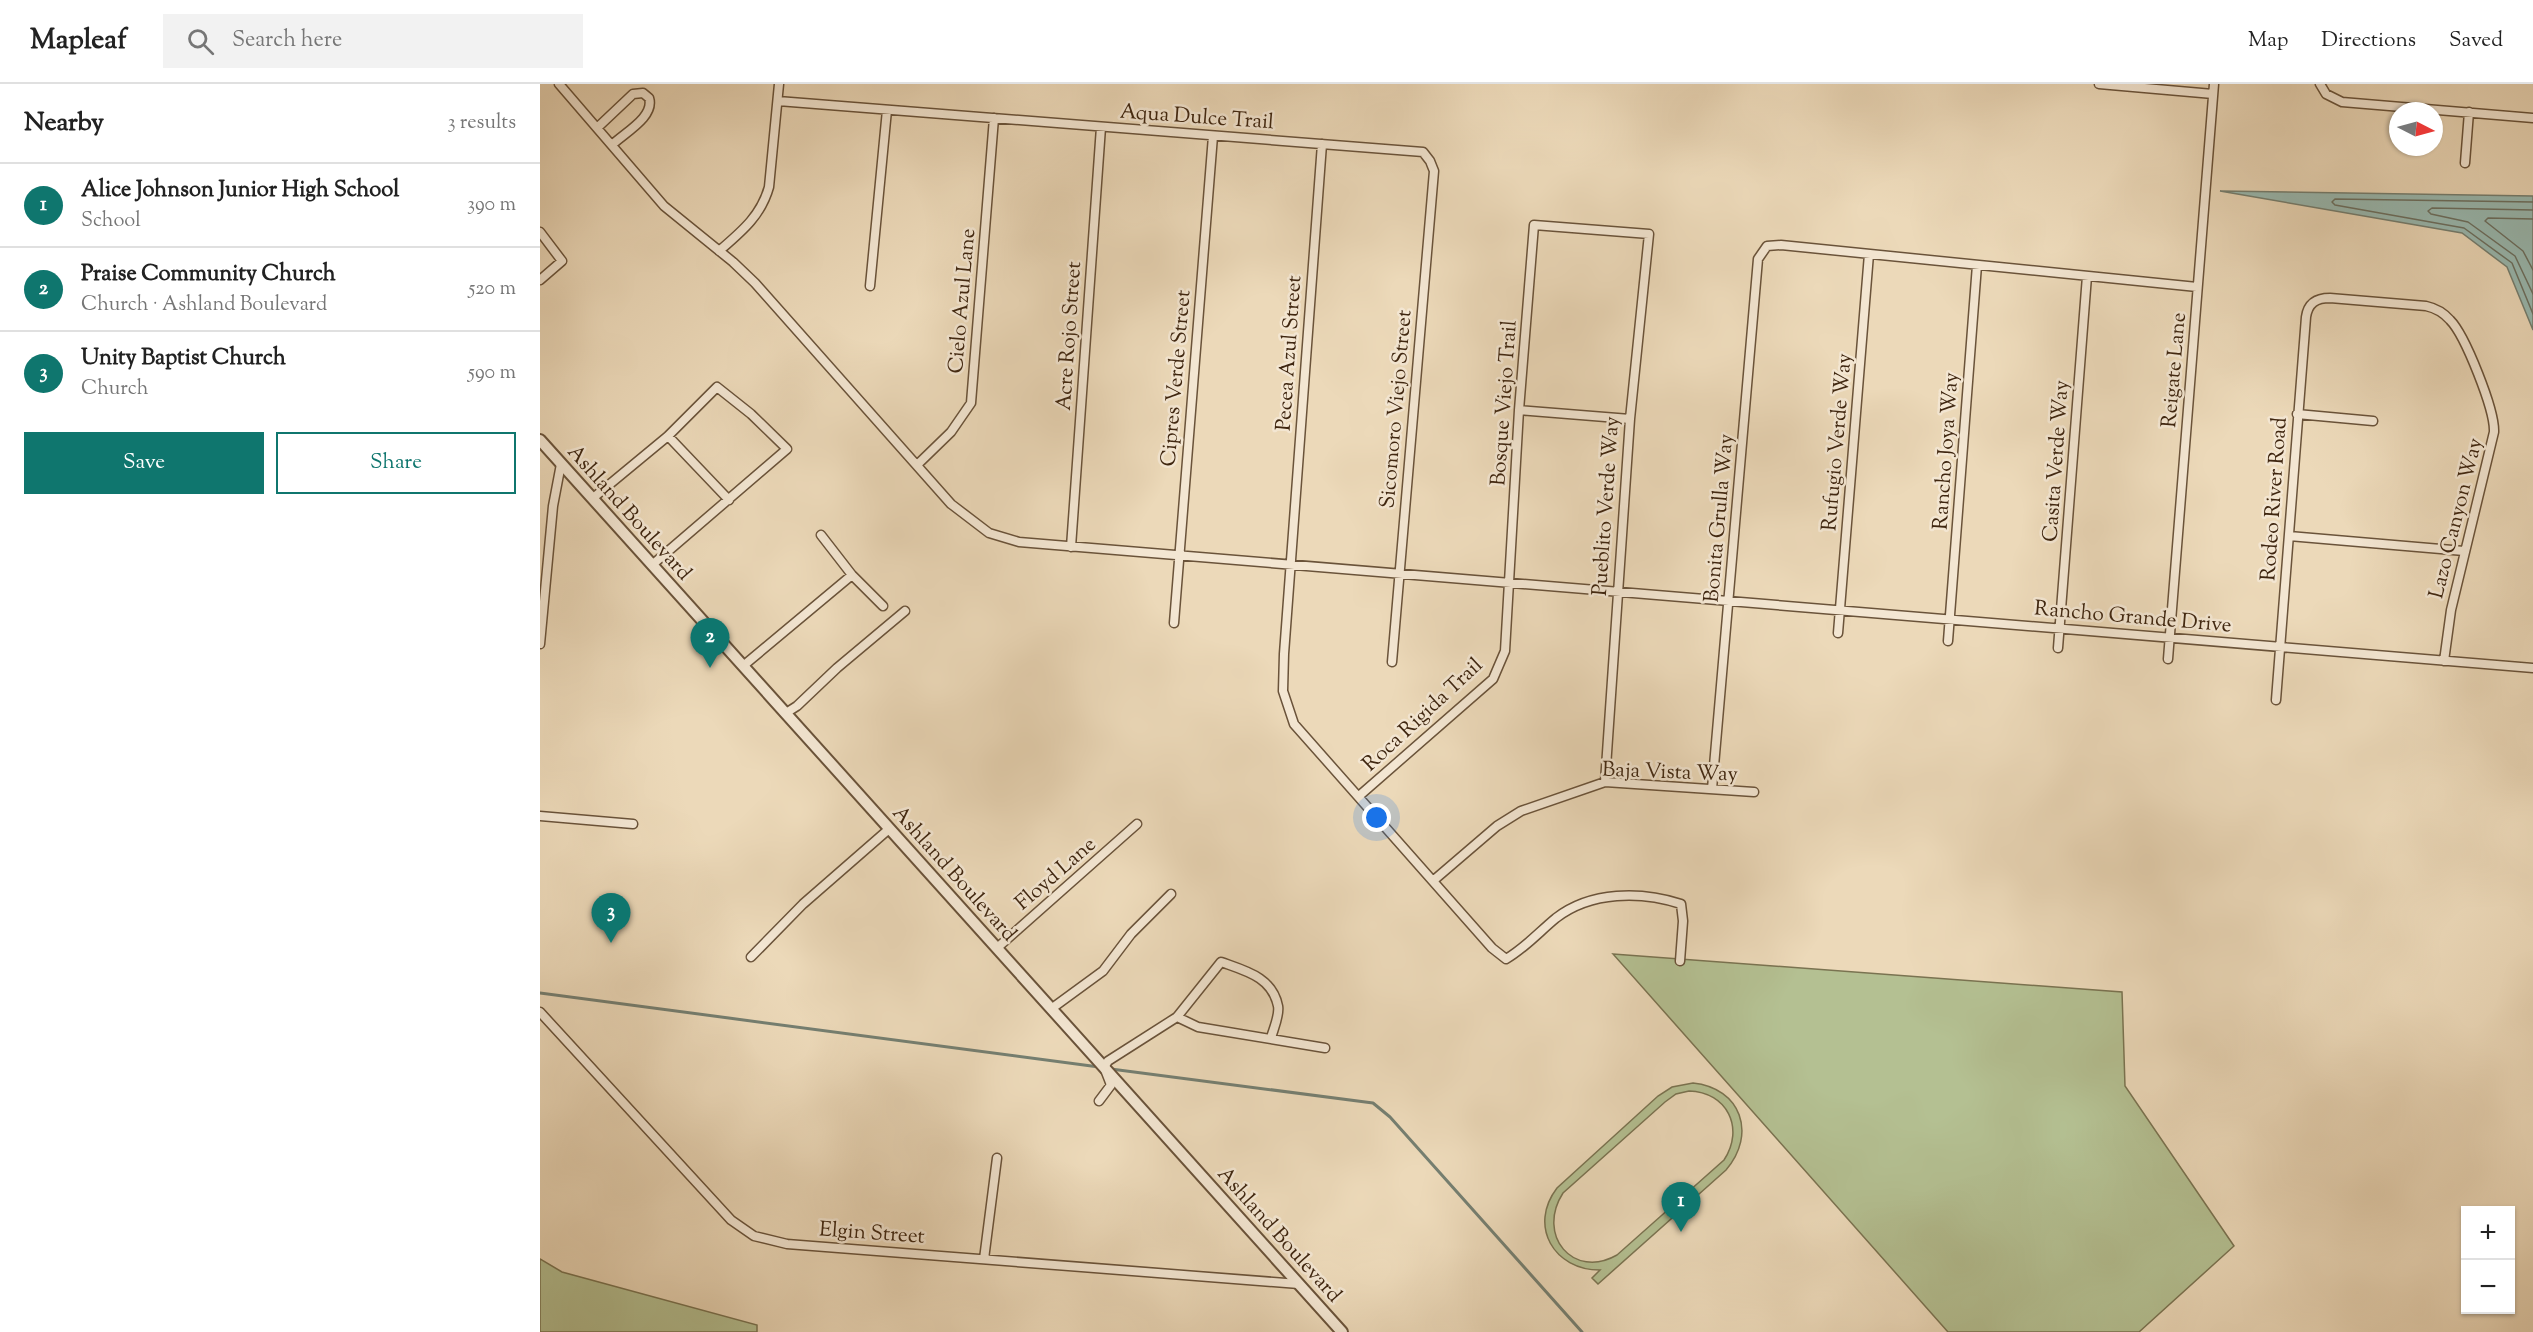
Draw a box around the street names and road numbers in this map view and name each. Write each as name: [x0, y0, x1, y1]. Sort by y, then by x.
street label: Aqua Dulce Trail: [1119, 98, 1275, 138]
street label: Cielo Azul Lane: [942, 227, 984, 375]
street label: Acre Rojo Street: [1050, 261, 1090, 412]
street label: Pecea Azul Street: [1270, 274, 1310, 432]
street label: Cipres Verde Street: [1154, 289, 1200, 468]
street label: Sicomoro Viejo Street: [1373, 309, 1421, 510]
street label: Reigate Lane: [2155, 311, 2195, 429]
street label: Bosque Viejo Trail: [1484, 319, 1526, 487]
street label: Rufugio Verde Way: [1815, 351, 1861, 532]
street label: Rancho Joya Way: [1927, 371, 1968, 531]
street label: Casita Verde Way: [2036, 379, 2078, 543]
street label: Pueblito Verde Way: [1586, 415, 1628, 597]
street label: Rodeo River Road: [2254, 416, 2296, 582]
street label: Bonita Grulla Way: [1698, 432, 1742, 604]
street label: Lazo Canyon Way: [2422, 434, 2492, 602]
street label: Ashland Boulevard: [559, 439, 698, 588]
street label: Rancho Grande Drive: [2033, 594, 2233, 642]
street label: Roca Rigida Trail: [1356, 652, 1490, 779]
street label: Baja Vista Way: [1602, 756, 1739, 790]
street label: Ashland Boulevard: [884, 800, 1023, 949]
street label: Floyd Lane: [1009, 831, 1103, 918]
street label: Ashland Boulevard: [1209, 1161, 1348, 1310]
street label: Elgin Street: [818, 1215, 926, 1253]

